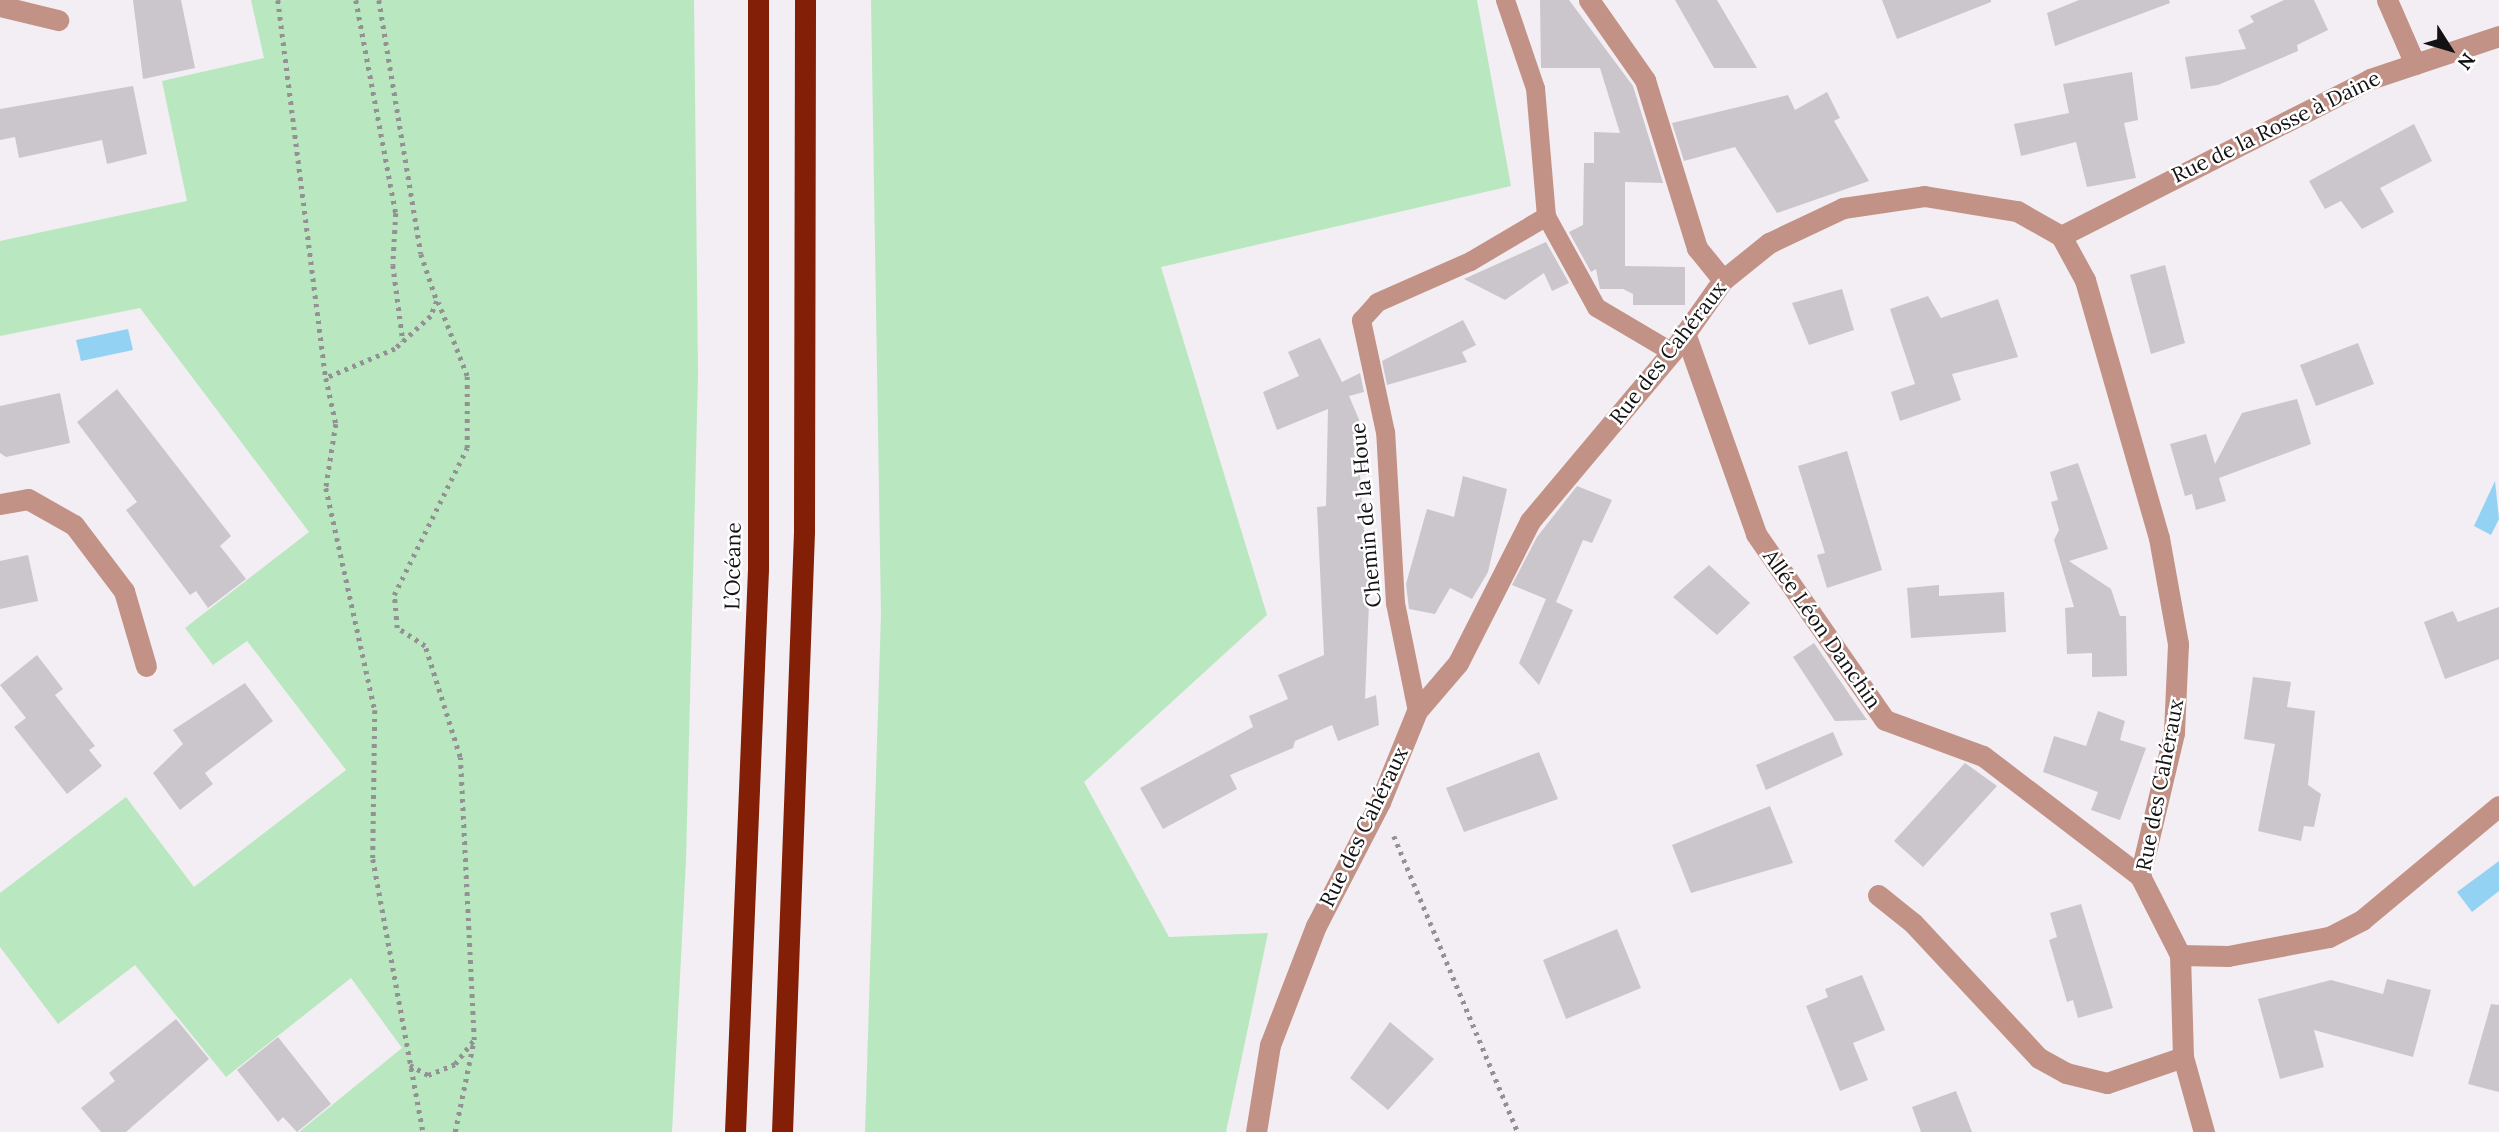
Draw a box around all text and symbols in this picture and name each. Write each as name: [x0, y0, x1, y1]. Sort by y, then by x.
north arrow: [2415, 14, 2485, 84]
text: N: [2453, 49, 2481, 75]
street label: Rue de la Rosse à Daine: [2168, 66, 2384, 188]
street label: Rue des Cahéraux: [1604, 276, 1732, 430]
street label: Chemin de la Houe: [1345, 422, 1387, 608]
street label: L’Océane: [720, 522, 746, 610]
street label: Allée Léon Danchin: [1758, 545, 1886, 713]
street label: Rue des Cahéraux: [2131, 697, 2189, 873]
street label: Rue des Cahéraux: [1314, 743, 1414, 911]

